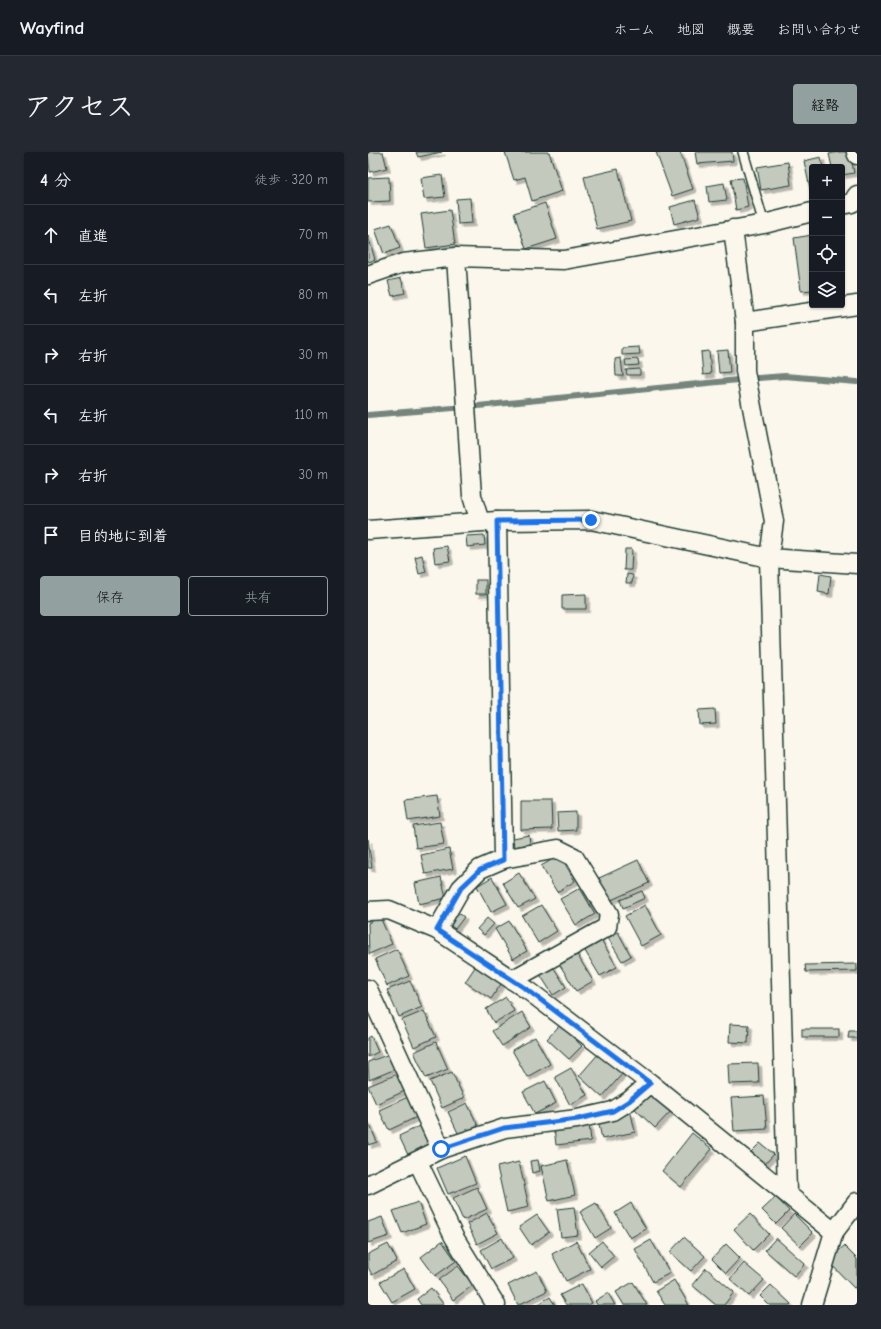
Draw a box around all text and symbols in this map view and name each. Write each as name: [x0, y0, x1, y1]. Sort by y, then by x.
text: Wayfind: [20, 17, 84, 39]
text: ホーム: [614, 21, 655, 38]
text: 地図: [677, 21, 705, 38]
text: 概要: [727, 21, 755, 38]
text: お問い合わせ: [777, 21, 861, 38]
button: 経路: [793, 84, 857, 124]
text: アクセス: [24, 91, 134, 123]
map controls: [809, 164, 845, 308]
button: +: [809, 164, 845, 200]
text: 4 分: [40, 171, 71, 190]
text: 徒歩 · 320 m: [255, 172, 328, 187]
button: −: [809, 200, 845, 236]
icon: ahead: [40, 224, 62, 246]
text: 直進: [78, 227, 108, 245]
text: 70 m: [299, 227, 328, 242]
button: locate: [809, 236, 845, 272]
button: layers: [809, 272, 845, 308]
icon: left: [40, 284, 62, 306]
text: 左折: [78, 287, 108, 305]
text: 80 m: [298, 287, 328, 302]
icon: right: [40, 344, 62, 366]
text: 右折: [78, 347, 108, 365]
text: 30 m: [298, 347, 328, 362]
icon: left: [40, 404, 62, 426]
text: 左折: [78, 407, 108, 425]
text: 110 m: [295, 407, 328, 422]
icon: right: [40, 464, 62, 486]
text: 右折: [78, 467, 108, 485]
text: 30 m: [298, 467, 328, 482]
route end: [582, 511, 600, 529]
icon: arrive: [40, 524, 62, 546]
text: 目的地に到着: [78, 527, 168, 545]
button: 保存: [40, 576, 180, 616]
button: 共有: [188, 576, 328, 616]
route start: [432, 1140, 450, 1158]

